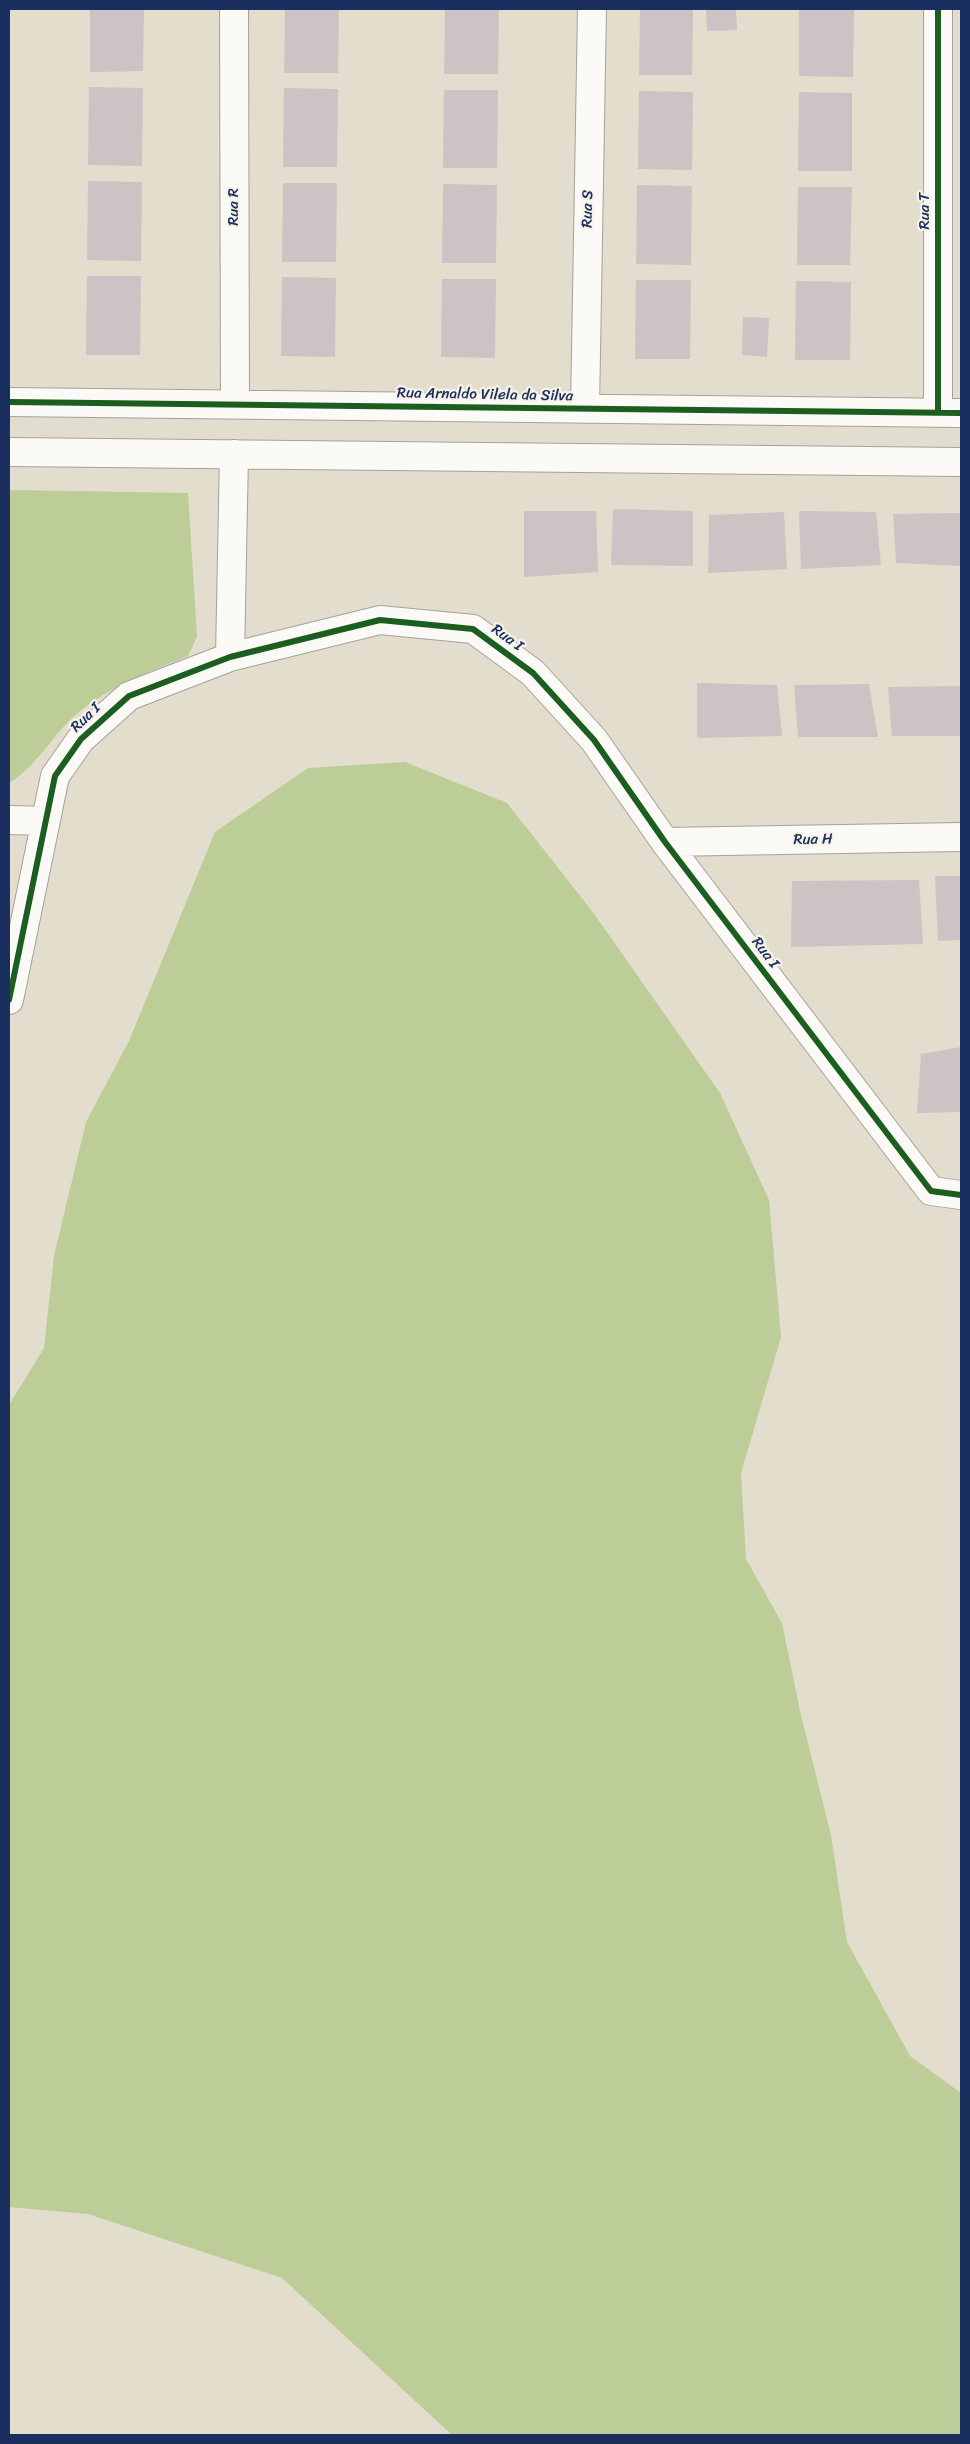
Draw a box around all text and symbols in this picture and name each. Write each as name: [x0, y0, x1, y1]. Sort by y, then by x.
street label: Rua R: [225, 188, 243, 226]
street label: Rua S: [579, 190, 597, 228]
street label: Rua T: [916, 193, 934, 229]
street label: Rua Arnaldo Vilela da Silva: [397, 384, 573, 406]
street label: Rua I: [488, 621, 526, 655]
street label: Rua I: [67, 700, 105, 736]
street label: Rua H: [793, 831, 833, 849]
street label: Rua I: [747, 934, 783, 972]

